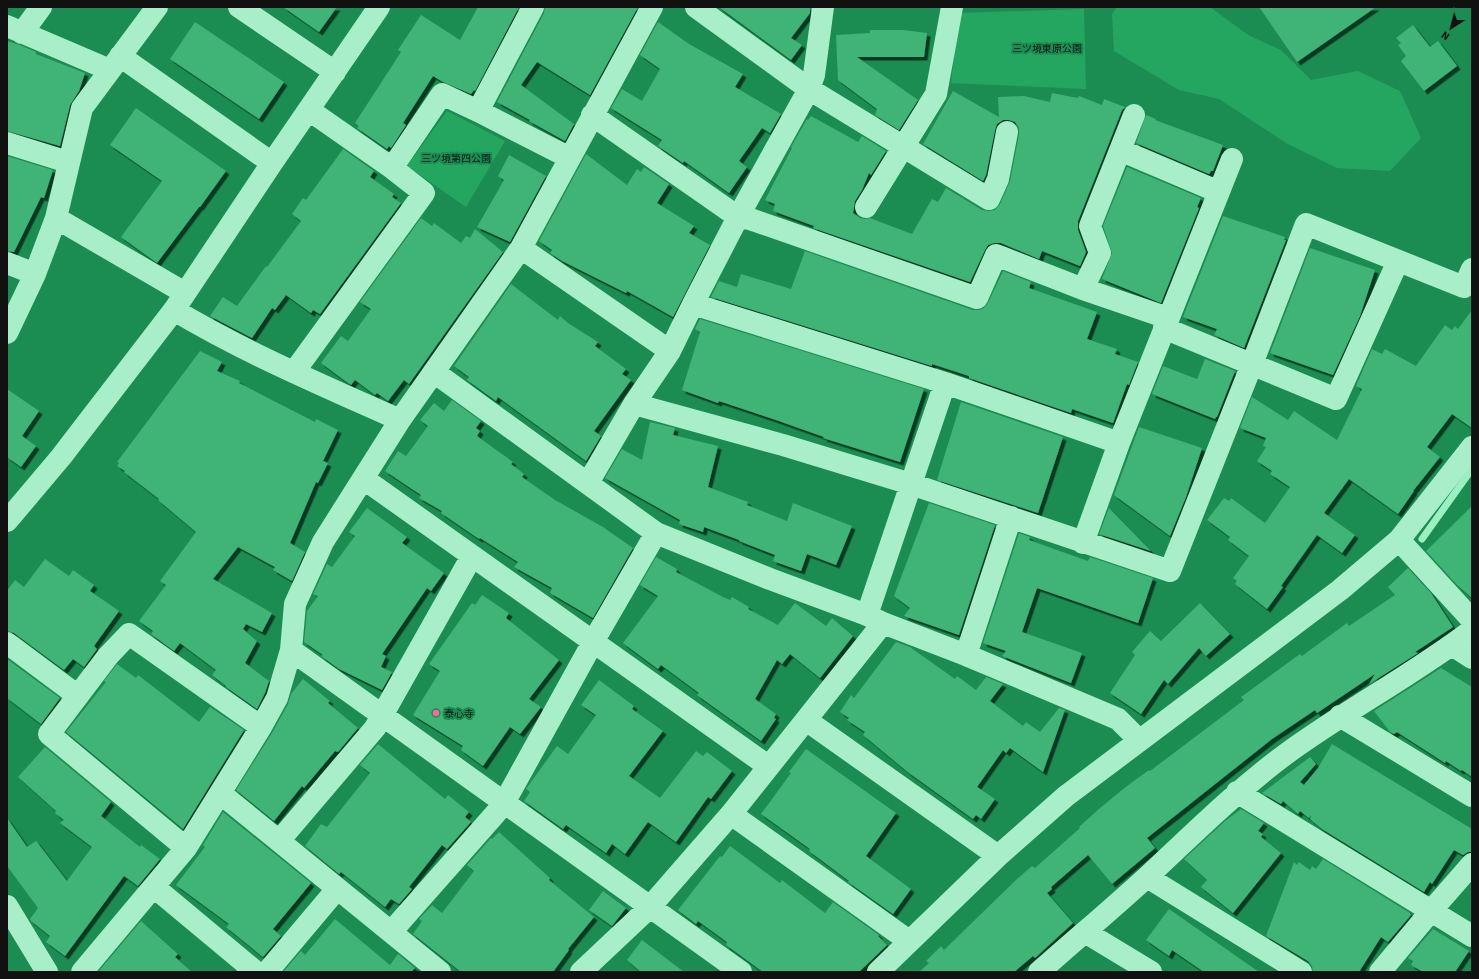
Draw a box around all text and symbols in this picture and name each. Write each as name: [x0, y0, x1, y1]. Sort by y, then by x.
north arrow: [1431, 8, 1471, 48]
text: N: [1438, 27, 1453, 44]
park label: 三ツ境東原公園: [1012, 42, 1082, 56]
park label: 三ツ境第四公園: [421, 152, 491, 166]
place label: 泰心寺: [444, 707, 474, 721]
marker: 泰心寺: [431, 708, 441, 718]

